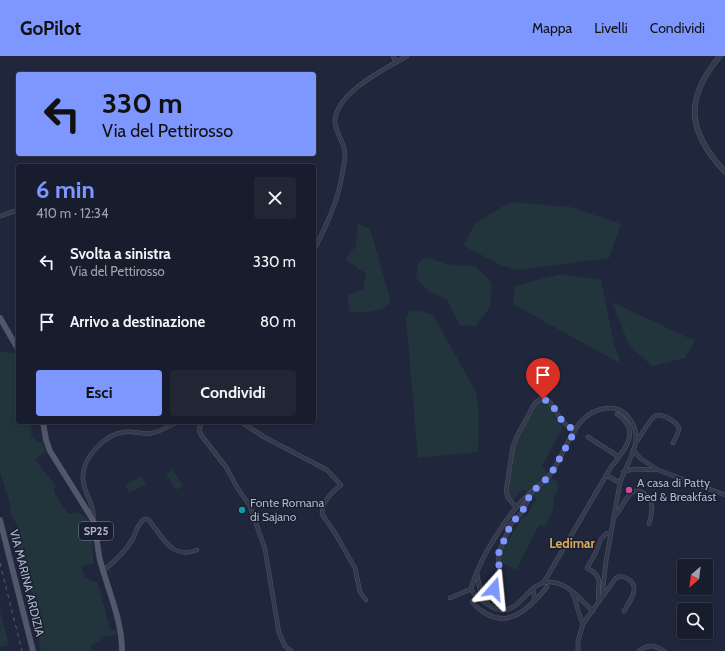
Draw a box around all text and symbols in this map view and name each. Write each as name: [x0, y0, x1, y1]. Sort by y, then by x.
text: GoPilot: [20, 17, 81, 40]
text: Mappa: [532, 19, 572, 37]
text: Livelli: [594, 19, 628, 37]
text: Condividi: [650, 19, 705, 37]
text: 330 m: [102, 86, 183, 120]
icon: left: [36, 88, 88, 140]
text: Via del Pettirosso: [102, 120, 233, 142]
text: 6 min: [36, 175, 95, 204]
button: close: [254, 177, 296, 219]
text: 410 m · 12:34: [36, 205, 108, 221]
text: Svolta a sinistra: [70, 245, 171, 263]
icon: left: [36, 251, 58, 273]
text: 330 m: [253, 253, 296, 271]
text: Via del Pettirosso: [70, 263, 165, 279]
icon: arrive: [36, 311, 58, 333]
text: Arrivo a destinazione: [70, 313, 205, 331]
text: 80 m: [260, 313, 296, 331]
pin: [526, 358, 560, 399]
icon: arrive: [532, 364, 554, 386]
button: Esci: [36, 370, 162, 416]
button: Condividi: [170, 370, 296, 416]
place label: A casa di Patty Bed & Breakfast: [637, 475, 716, 504]
marker: A casa di Patty Bed & Breakfast: [624, 485, 634, 495]
place label: Fonte Romana di Sajano: [250, 495, 324, 524]
marker: Fonte Romana di Sajano: [237, 505, 247, 515]
road number: SP25: [79, 522, 113, 540]
street label: VIA MARINA ARDIZIA: [7, 528, 48, 639]
district label: Ledimar: [549, 535, 596, 551]
north arrow: [677, 559, 713, 595]
map controls: [677, 559, 713, 639]
position arrow: [473, 568, 515, 610]
button: search: [677, 603, 713, 639]

